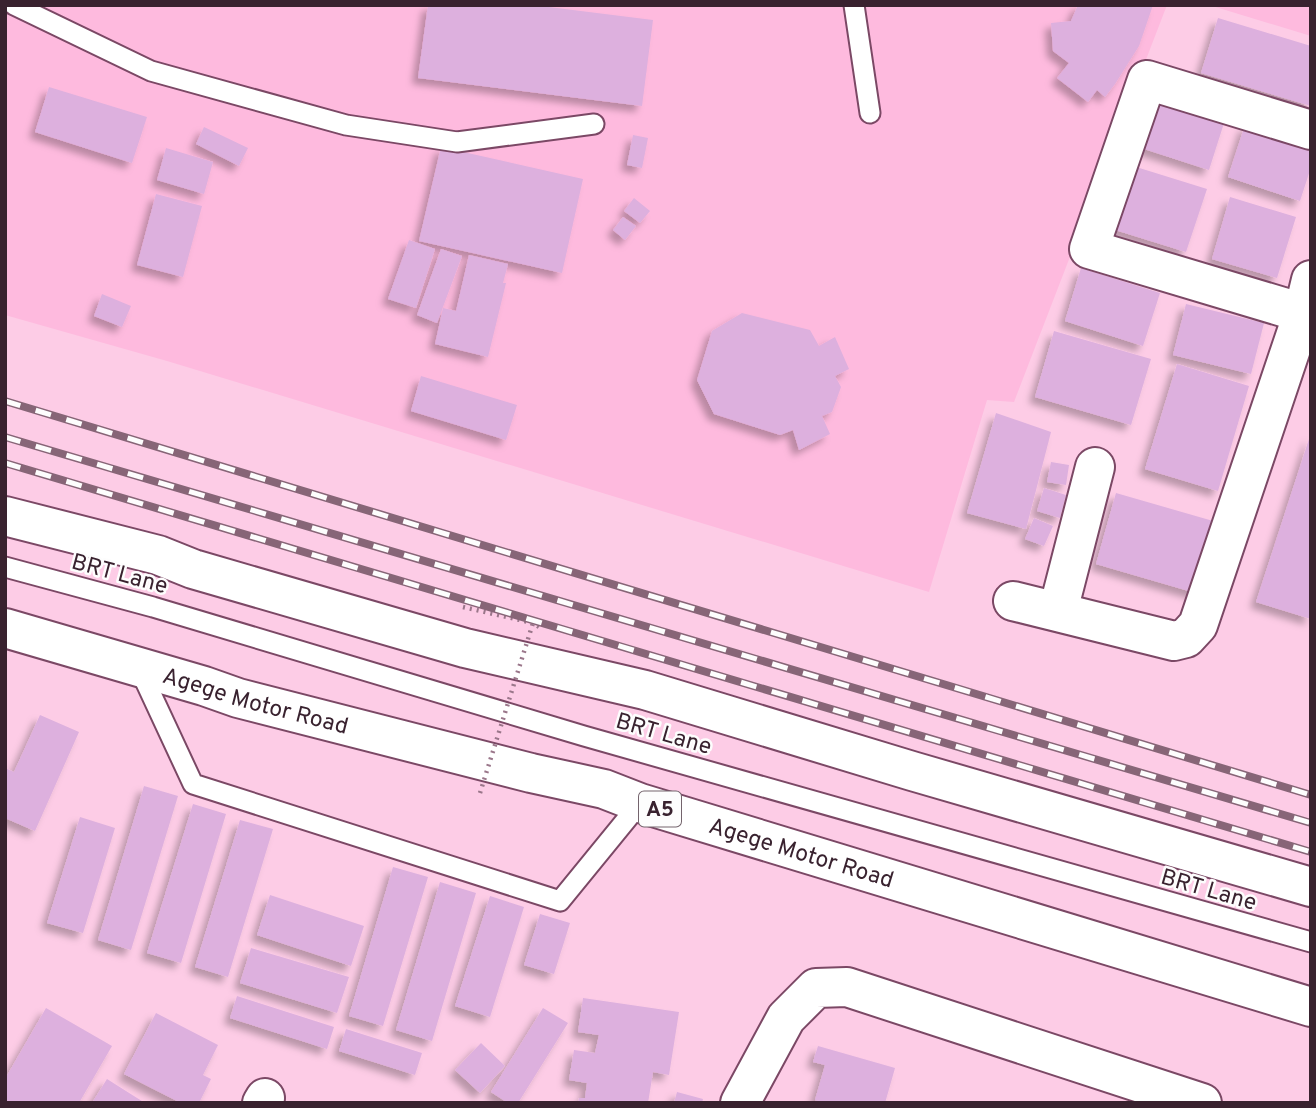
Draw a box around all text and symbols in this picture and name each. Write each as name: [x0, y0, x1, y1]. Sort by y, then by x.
street label: BRT Lane: [68, 549, 171, 602]
street label: Agege Motor Road: [159, 663, 351, 743]
street label: BRT Lane: [612, 708, 715, 763]
road number: A5: [639, 792, 681, 826]
street label: Agege Motor Road: [705, 813, 897, 896]
street label: BRT Lane: [1157, 864, 1260, 919]

